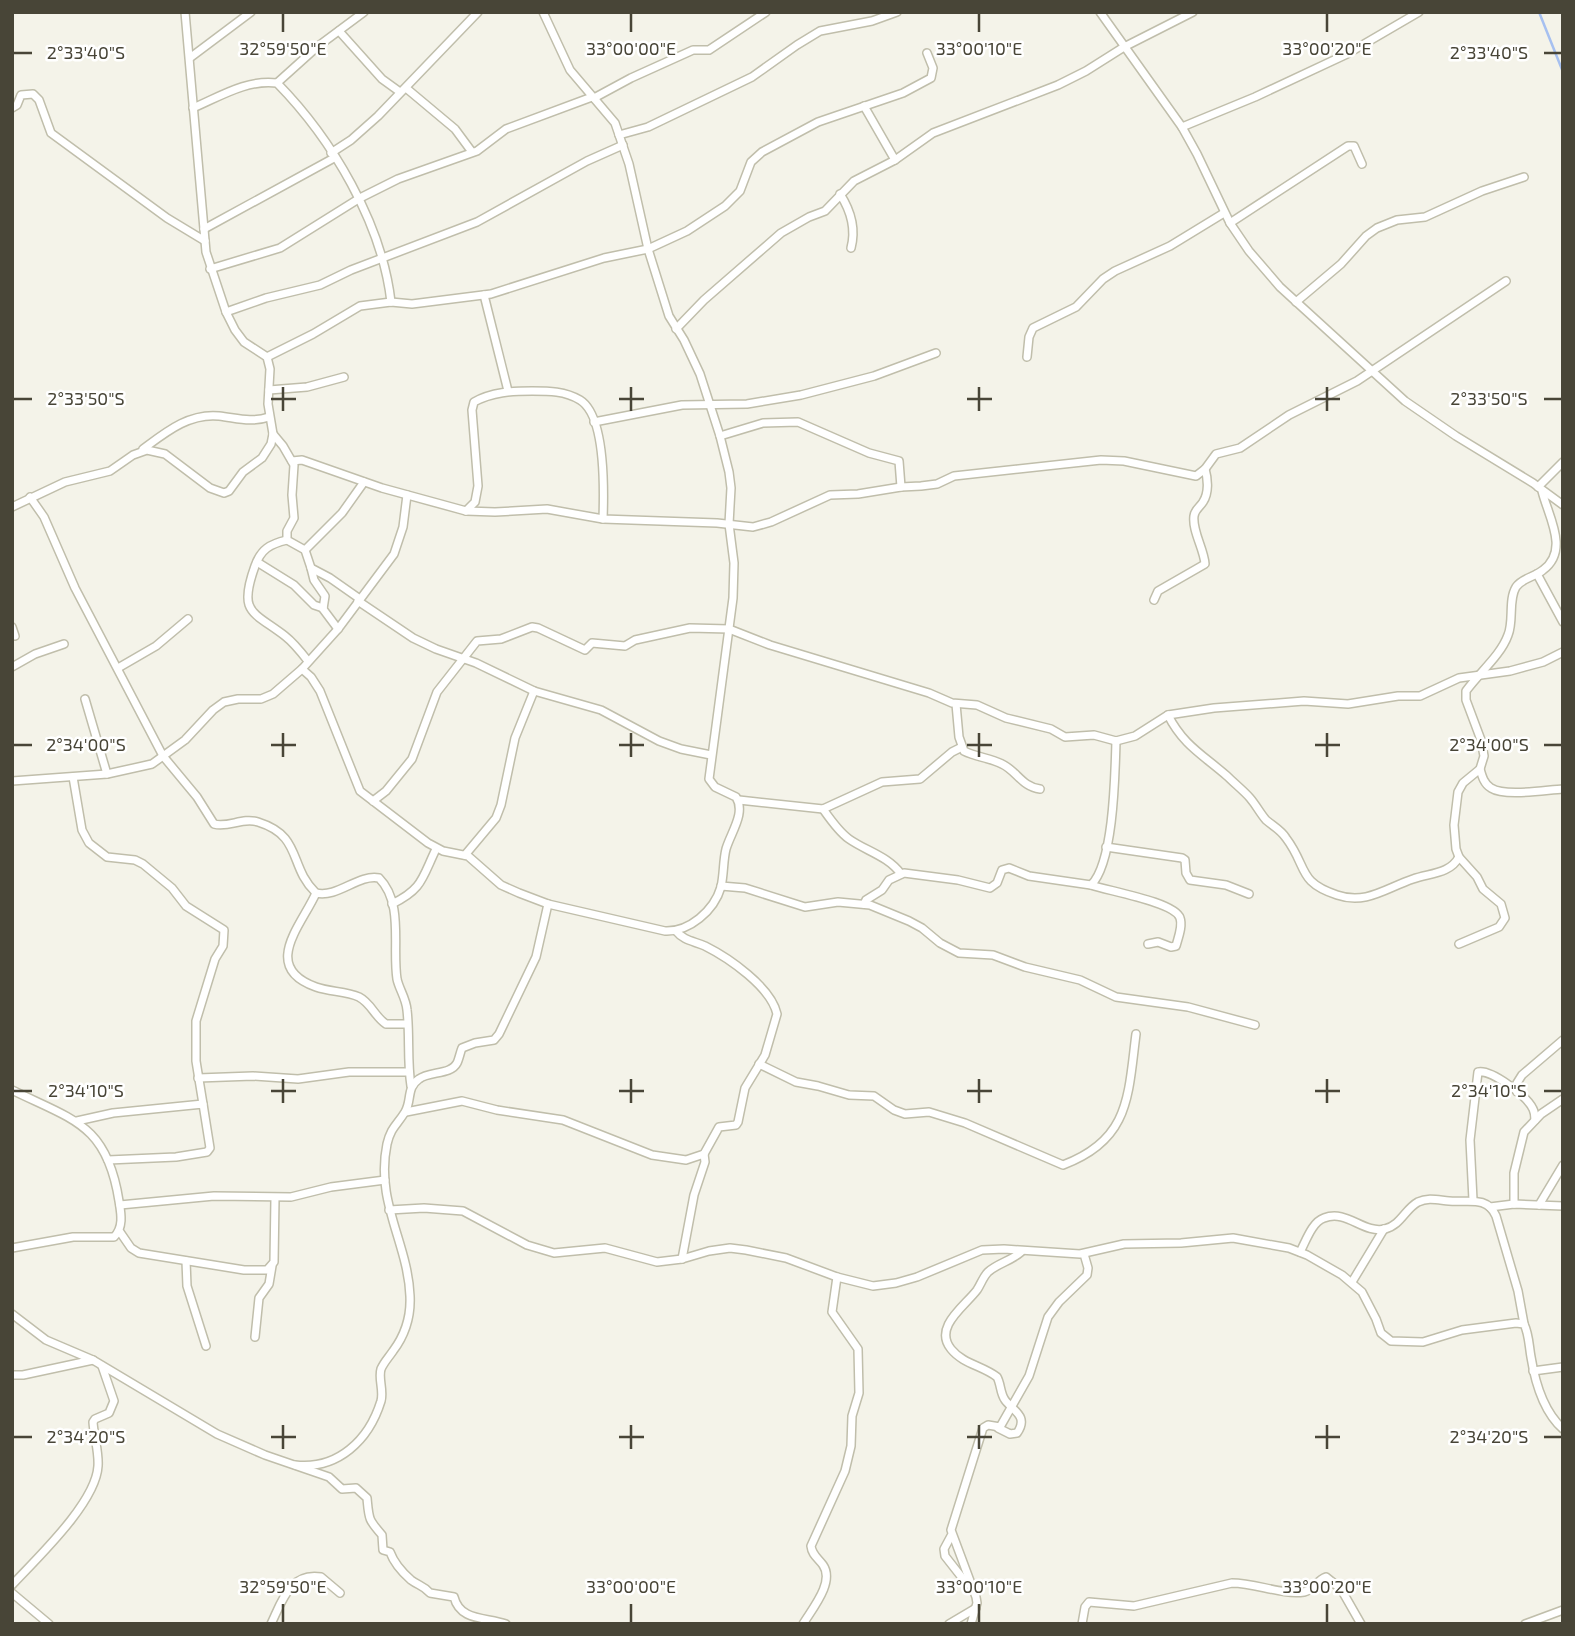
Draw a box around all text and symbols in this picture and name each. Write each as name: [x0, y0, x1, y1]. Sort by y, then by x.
text: 32°59'50"E: [239, 37, 327, 59]
text: 33°00'00"E: [586, 37, 676, 59]
text: 33°00'10"E: [936, 37, 1022, 59]
text: 33°00'20"E: [1282, 37, 1372, 59]
text: 2°33'40"S: [47, 41, 125, 63]
text: 2°33'40"S: [1450, 41, 1528, 63]
text: 2°33'50"S: [47, 387, 125, 409]
text: 2°33'50"S: [1450, 387, 1528, 409]
text: 2°34'00"S: [46, 733, 126, 755]
text: 2°34'00"S: [1449, 733, 1529, 755]
text: 2°34'10"S: [48, 1079, 124, 1101]
text: 2°34'10"S: [1451, 1079, 1527, 1101]
text: 2°34'20"S: [47, 1425, 125, 1447]
text: 2°34'20"S: [1450, 1425, 1528, 1447]
text: 32°59'50"E: [239, 1575, 327, 1597]
text: 33°00'00"E: [586, 1575, 676, 1597]
text: 33°00'10"E: [936, 1575, 1022, 1597]
text: 33°00'20"E: [1282, 1575, 1372, 1597]

